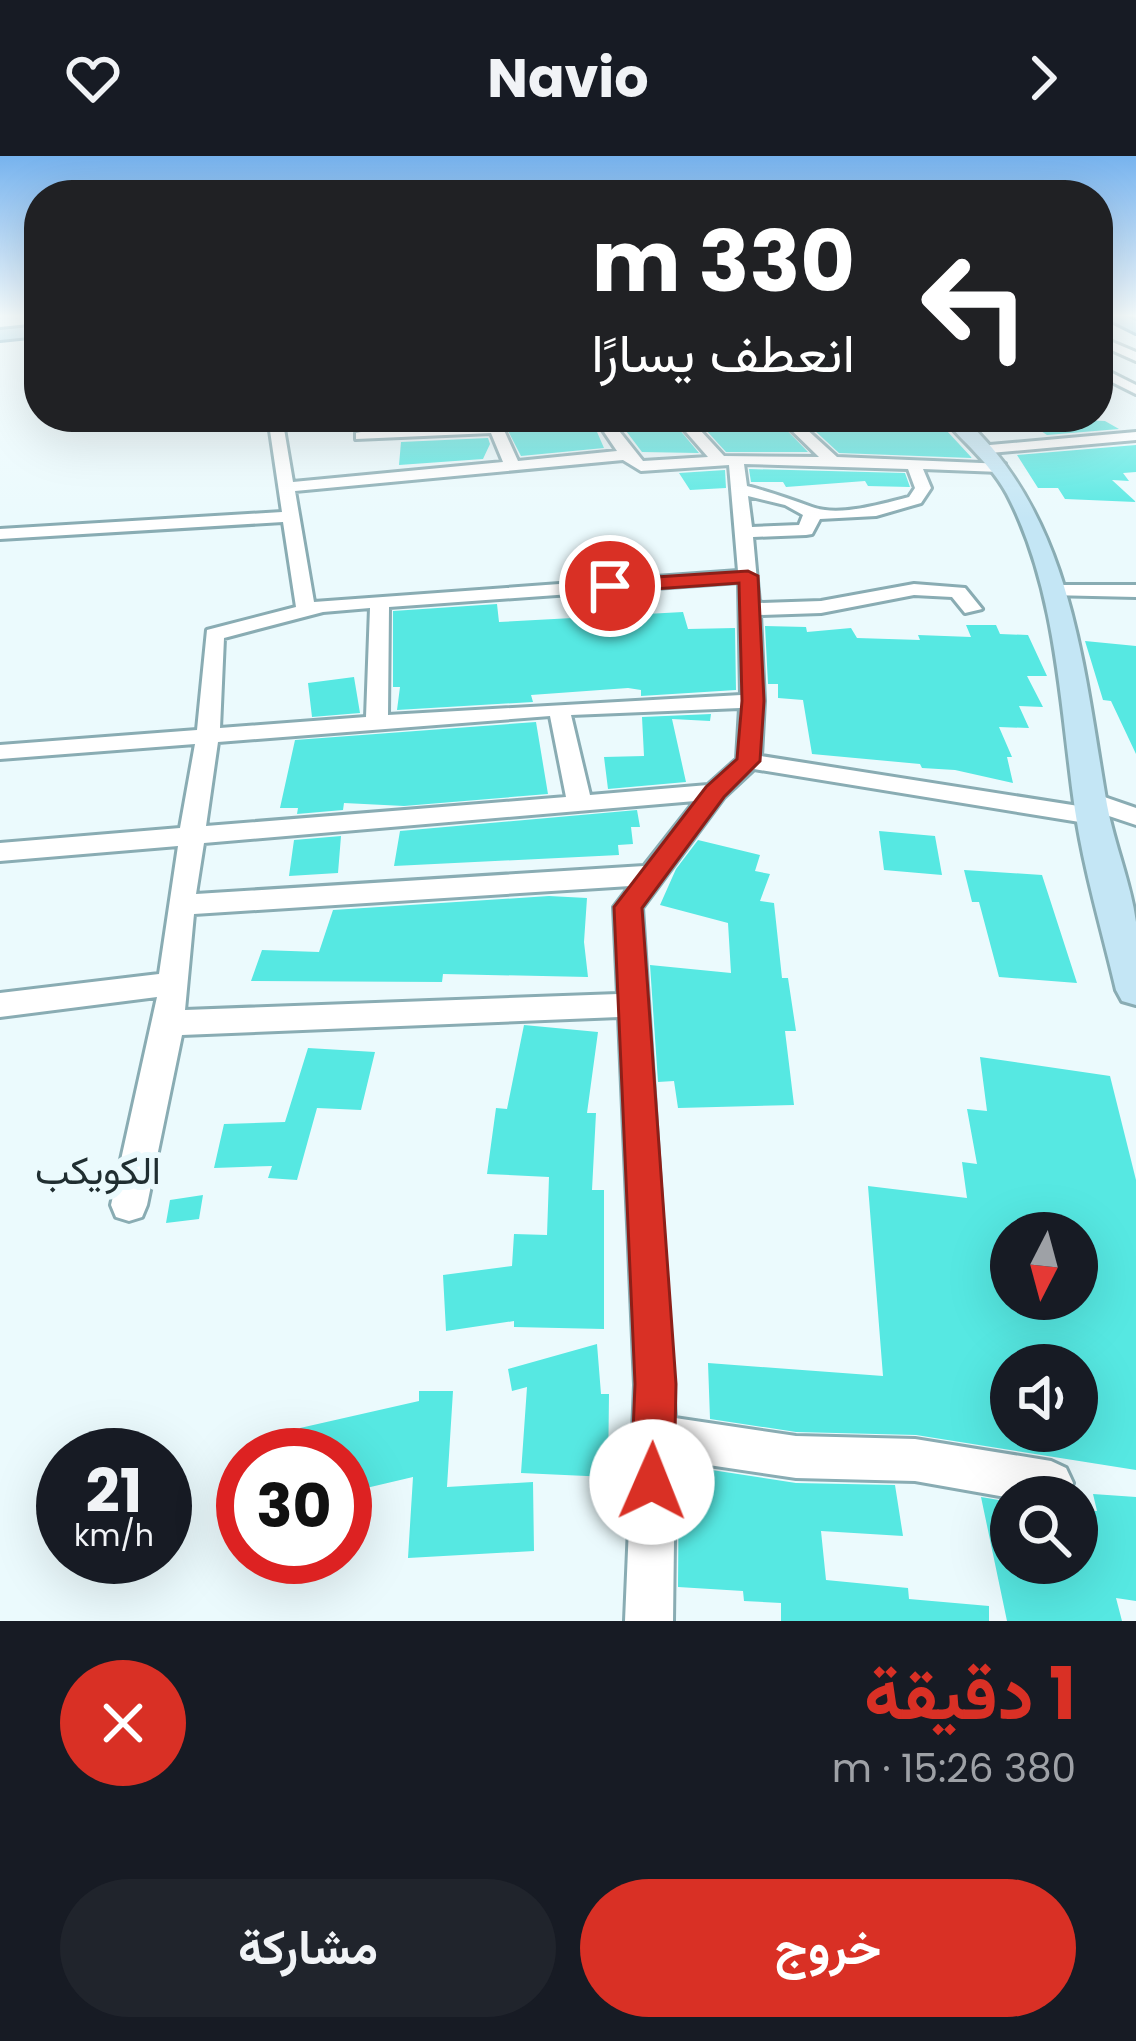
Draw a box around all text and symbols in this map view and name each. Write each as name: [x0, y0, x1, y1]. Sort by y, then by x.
text: Navio: [487, 40, 649, 116]
icon: heart: [60, 45, 126, 111]
icon: forward: [1010, 45, 1076, 111]
text: 330 m: [592, 203, 855, 320]
icon: left: [897, 228, 1053, 384]
text: انعطف يسارًا: [591, 315, 855, 391]
pin: [559, 535, 661, 637]
icon: arrive: [577, 553, 643, 619]
district label: الكويكب: [35, 1143, 161, 1198]
north arrow: [990, 1212, 1098, 1320]
map controls: [990, 1212, 1098, 1584]
button: sound: [990, 1344, 1098, 1452]
position arrow: [589, 1419, 715, 1545]
speed limit sign: 30: [216, 1428, 372, 1584]
text: 21: [86, 1449, 142, 1533]
button: search: [990, 1476, 1098, 1584]
text: km/h: [74, 1514, 154, 1557]
text: 1 دقيقة: [864, 1643, 1076, 1744]
button: close: [60, 1660, 186, 1786]
text: 380 m · 15:26: [832, 1741, 1076, 1796]
button: مشاركة: [60, 1879, 556, 2017]
button: خروج: [580, 1879, 1076, 2017]

